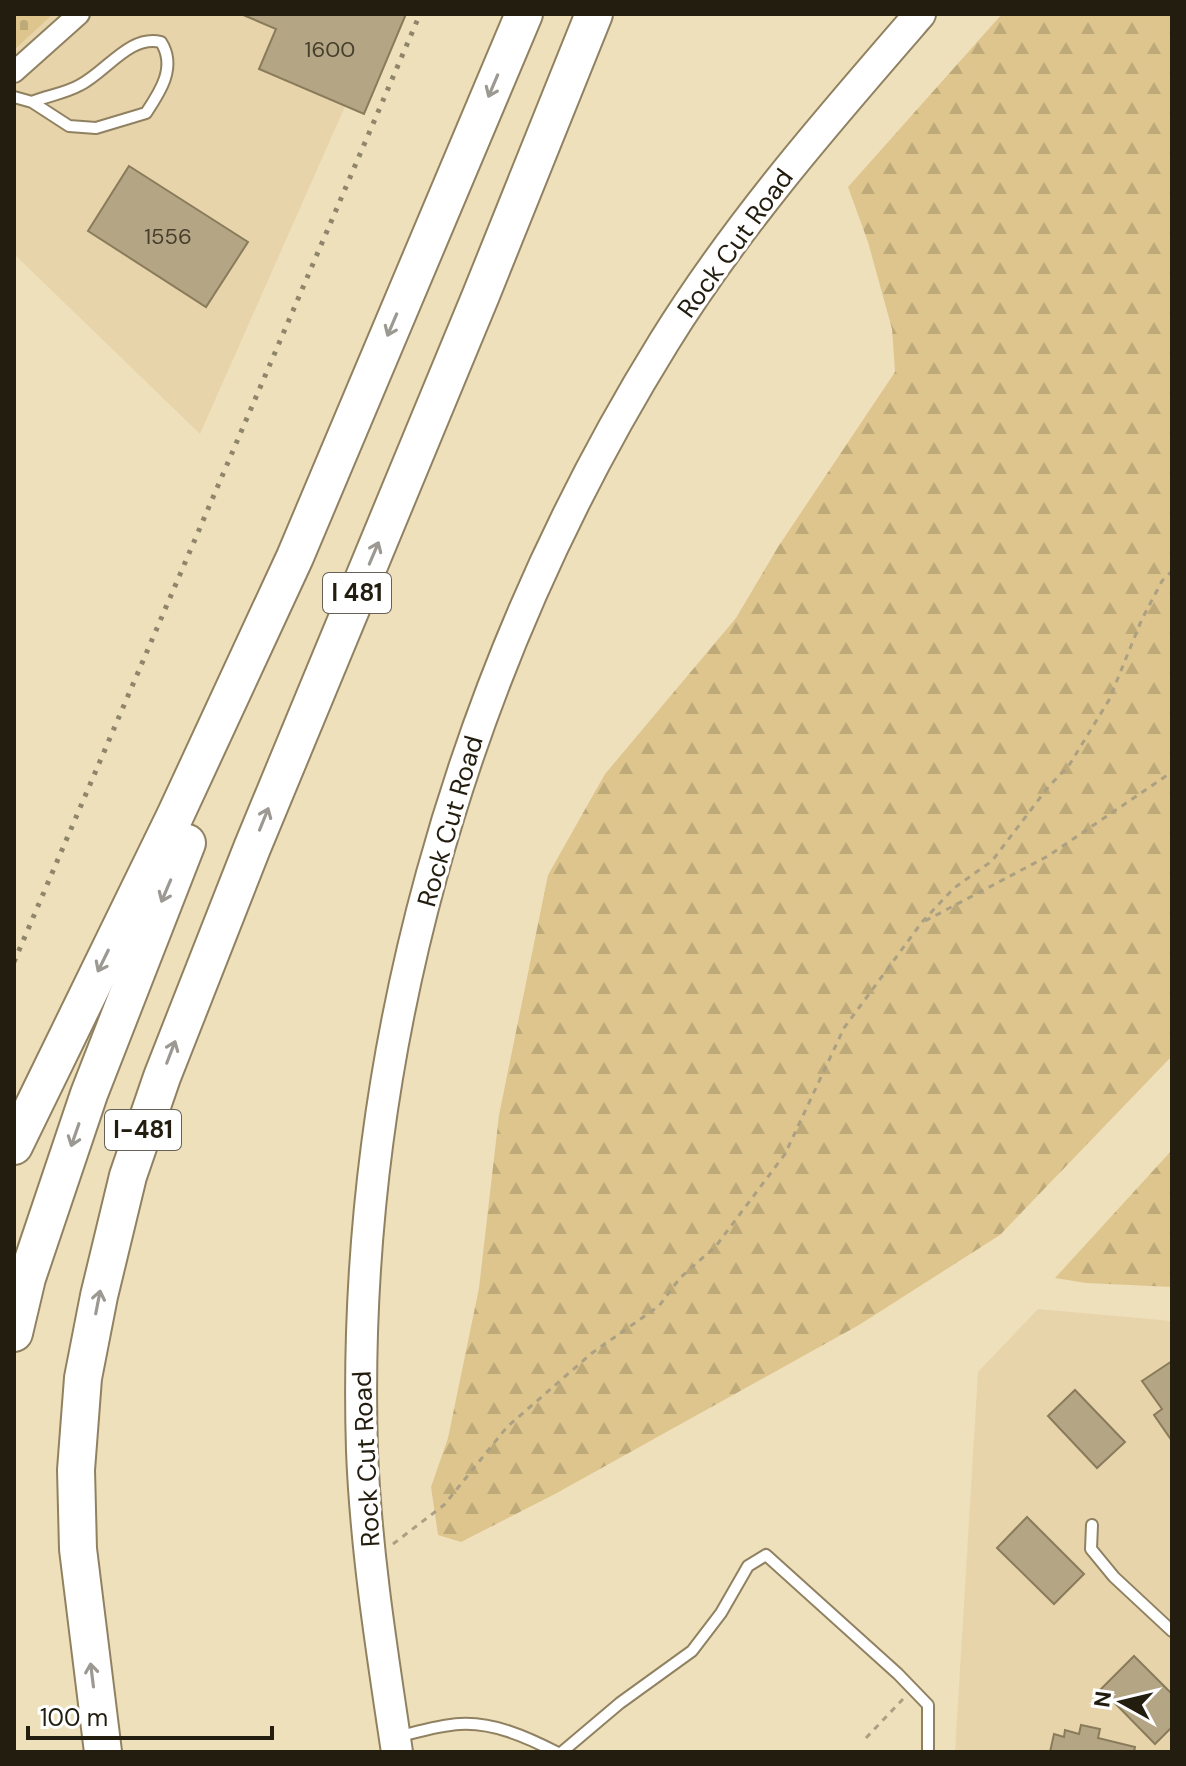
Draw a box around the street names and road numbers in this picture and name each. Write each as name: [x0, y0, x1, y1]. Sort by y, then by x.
street label: Rock Cut Road: [669, 162, 801, 324]
road number: I 481: [323, 573, 391, 613]
street label: Rock Cut Road: [409, 732, 491, 910]
road number: I-481: [105, 1110, 181, 1150]
street label: Rock Cut Road: [344, 1370, 388, 1548]

